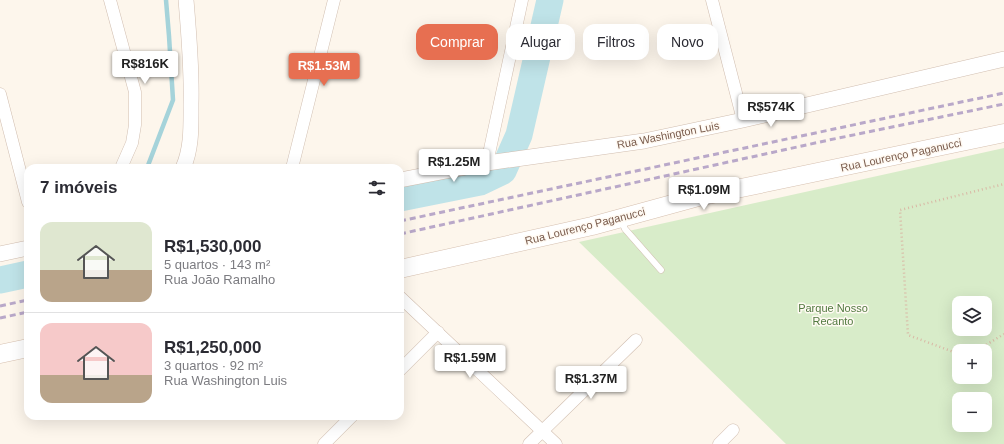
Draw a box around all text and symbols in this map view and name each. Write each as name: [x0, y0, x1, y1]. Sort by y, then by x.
chip: Comprar: [416, 24, 498, 60]
chip: Alugar: [506, 24, 575, 60]
chip: Filtros: [583, 24, 649, 60]
chip: Novo: [657, 24, 718, 60]
pin: R$816K: [112, 51, 178, 85]
pin: R$1.53M: [287, 53, 361, 87]
text: R$816K: [121, 56, 169, 71]
text: R$1.53M: [298, 58, 350, 73]
pin: R$574K: [738, 94, 804, 128]
text: R$574K: [747, 99, 795, 114]
street label: Rua Washington Luis: [616, 119, 721, 151]
street label: Rua Lourenço Paganucci: [839, 136, 963, 174]
pin: R$1.25M: [417, 149, 491, 183]
text: R$1.25M: [428, 154, 480, 169]
icon: filters: [366, 177, 388, 199]
pin: R$1.09M: [667, 177, 741, 211]
text: 7 imóveis: [40, 178, 118, 197]
text: R$1.09M: [678, 182, 730, 197]
street label: Rua Lourenço Paganucci: [524, 205, 646, 247]
text: R$1,530,000: [164, 237, 261, 256]
icon: home: [72, 238, 120, 286]
text: 5 quartos · 143 m²: [164, 257, 270, 272]
text: Rua João Ramalho: [164, 272, 275, 287]
map controls: [952, 296, 992, 432]
button: layers: [952, 296, 992, 336]
park label: Parque Nosso Recanto: [798, 302, 868, 327]
text: R$1,250,000: [164, 338, 261, 357]
icon: home: [72, 339, 120, 387]
button: +: [952, 344, 992, 384]
pin: R$1.59M: [433, 345, 507, 379]
text: R$1.59M: [444, 350, 496, 365]
text: 3 quartos · 92 m²: [164, 358, 263, 373]
pin: R$1.37M: [554, 366, 628, 400]
text: R$1.37M: [565, 371, 617, 386]
text: Rua Washington Luis: [164, 373, 287, 388]
button: −: [952, 392, 992, 432]

